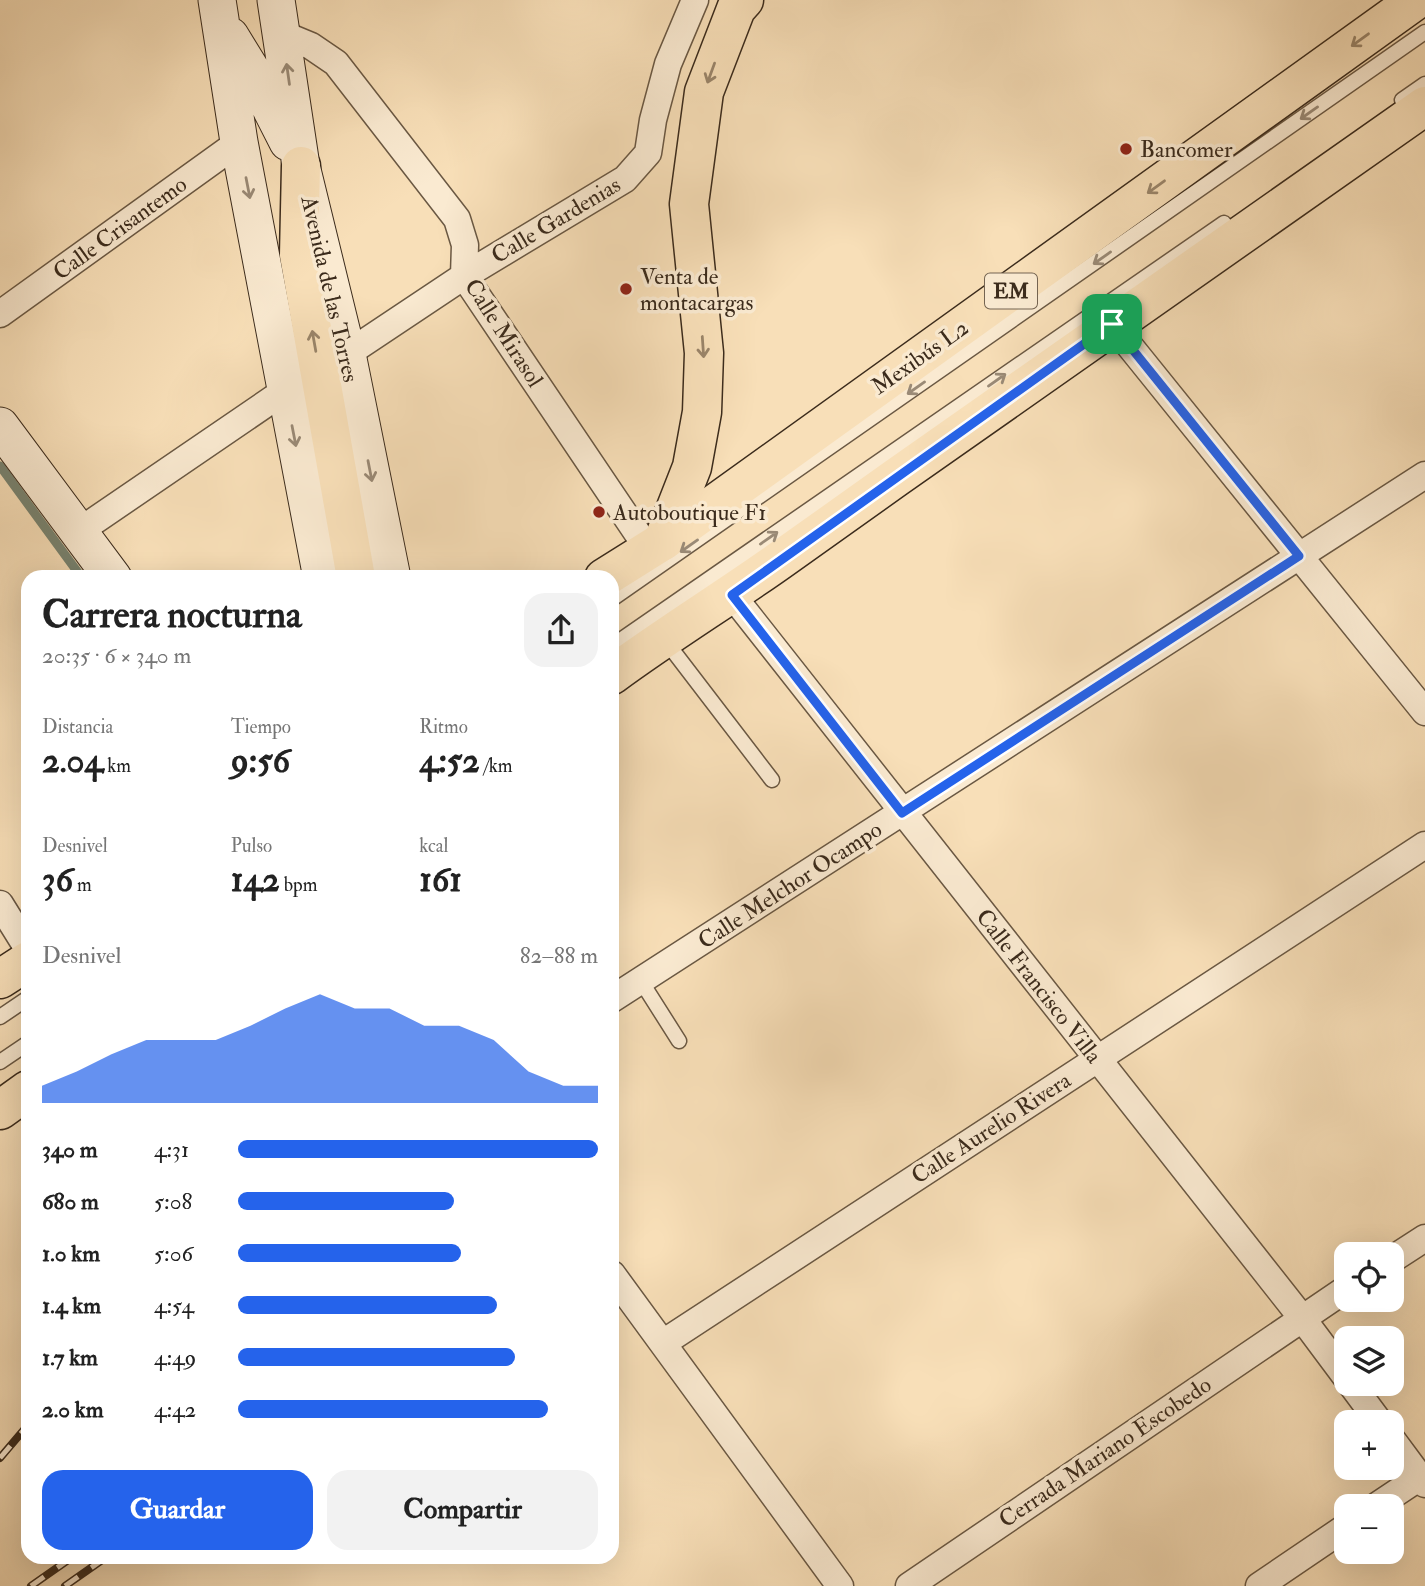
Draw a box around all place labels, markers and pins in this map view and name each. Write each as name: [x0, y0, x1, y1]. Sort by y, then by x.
place label: Bancomer: [1140, 135, 1233, 164]
marker: Bancomer: [1118, 141, 1134, 157]
place label: Venta de montacargas: [640, 262, 753, 317]
marker: Venta de montacargas: [618, 281, 634, 297]
pin: [1082, 294, 1142, 354]
place label: Autoboutique F1: [612, 498, 766, 527]
marker: Autoboutique F1: [591, 504, 607, 520]

